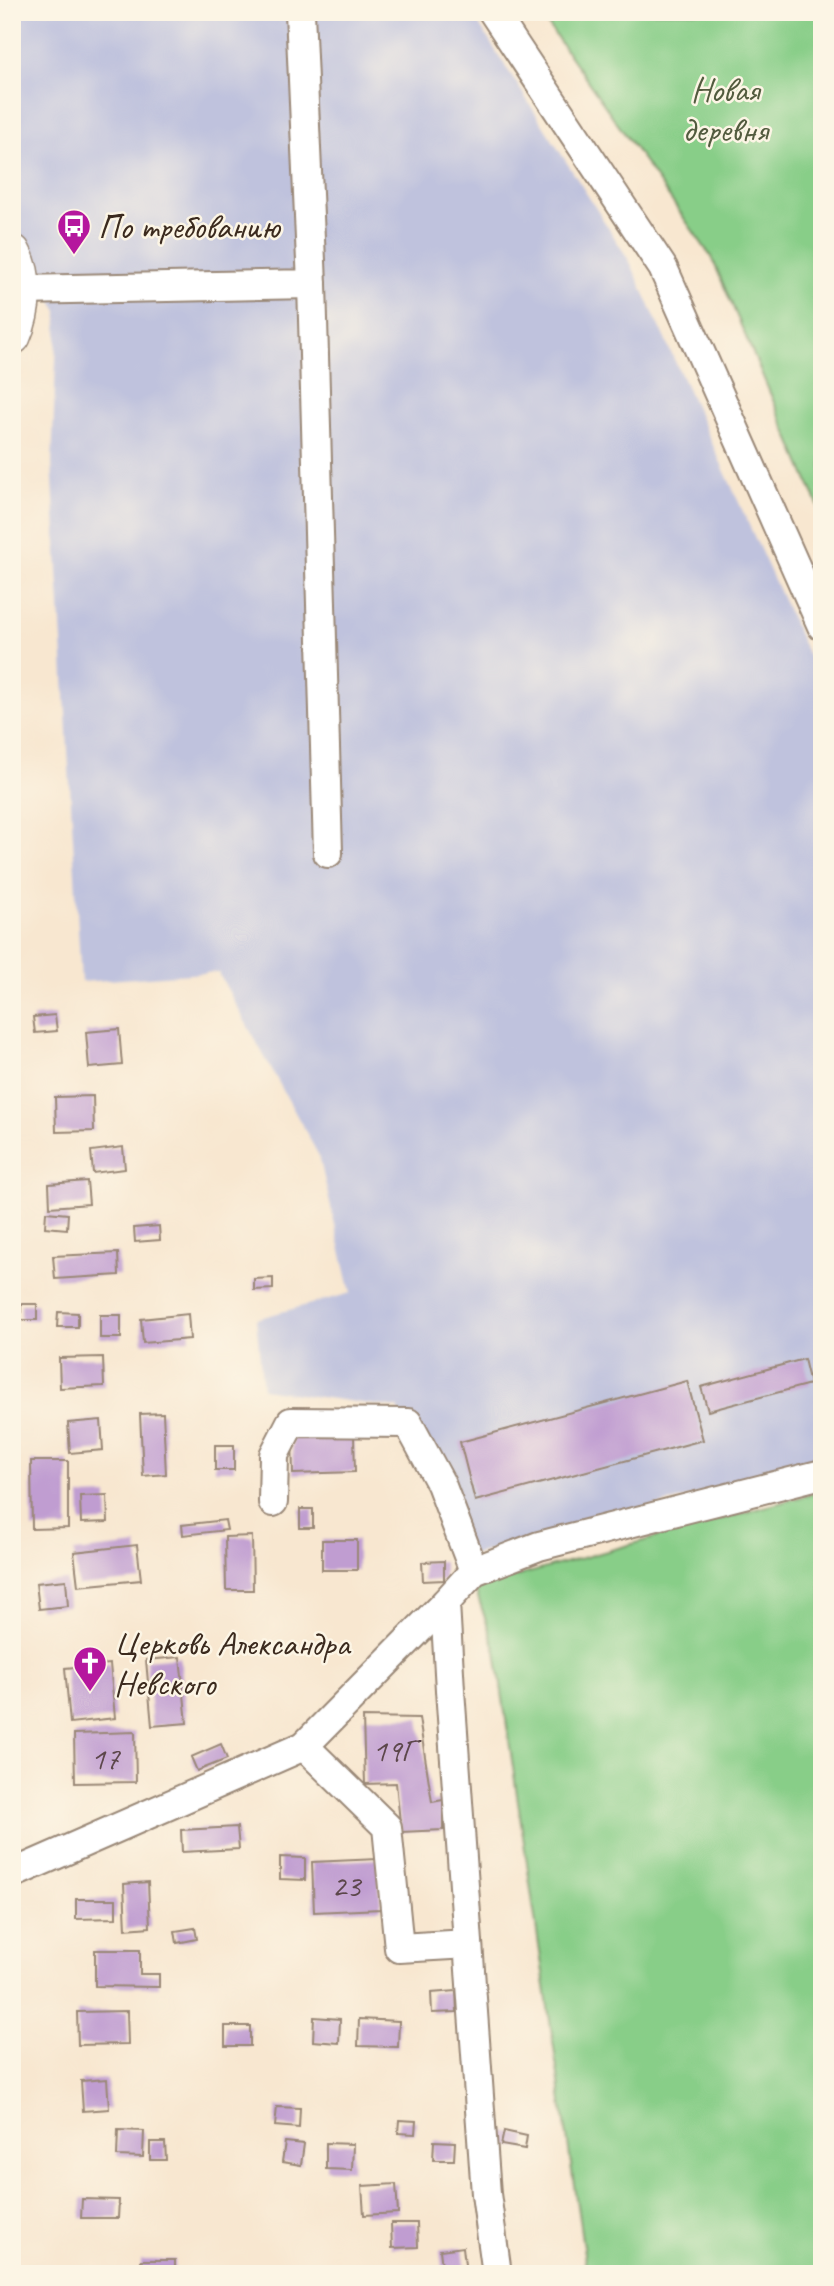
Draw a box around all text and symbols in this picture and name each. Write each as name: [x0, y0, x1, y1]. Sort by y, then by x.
park label: Новая деревня: [682, 67, 771, 152]
place label: По требованию: [98, 204, 282, 249]
bus stop icon: По требованию: [55, 207, 93, 256]
place label: Церковь Александра Невского: [114, 1621, 352, 1706]
church icon: Церковь Александра Невского: [71, 1644, 109, 1693]
house number: 19Г: [372, 1730, 422, 1771]
house number: 17: [91, 1738, 121, 1779]
house number: 23: [332, 1865, 363, 1906]

